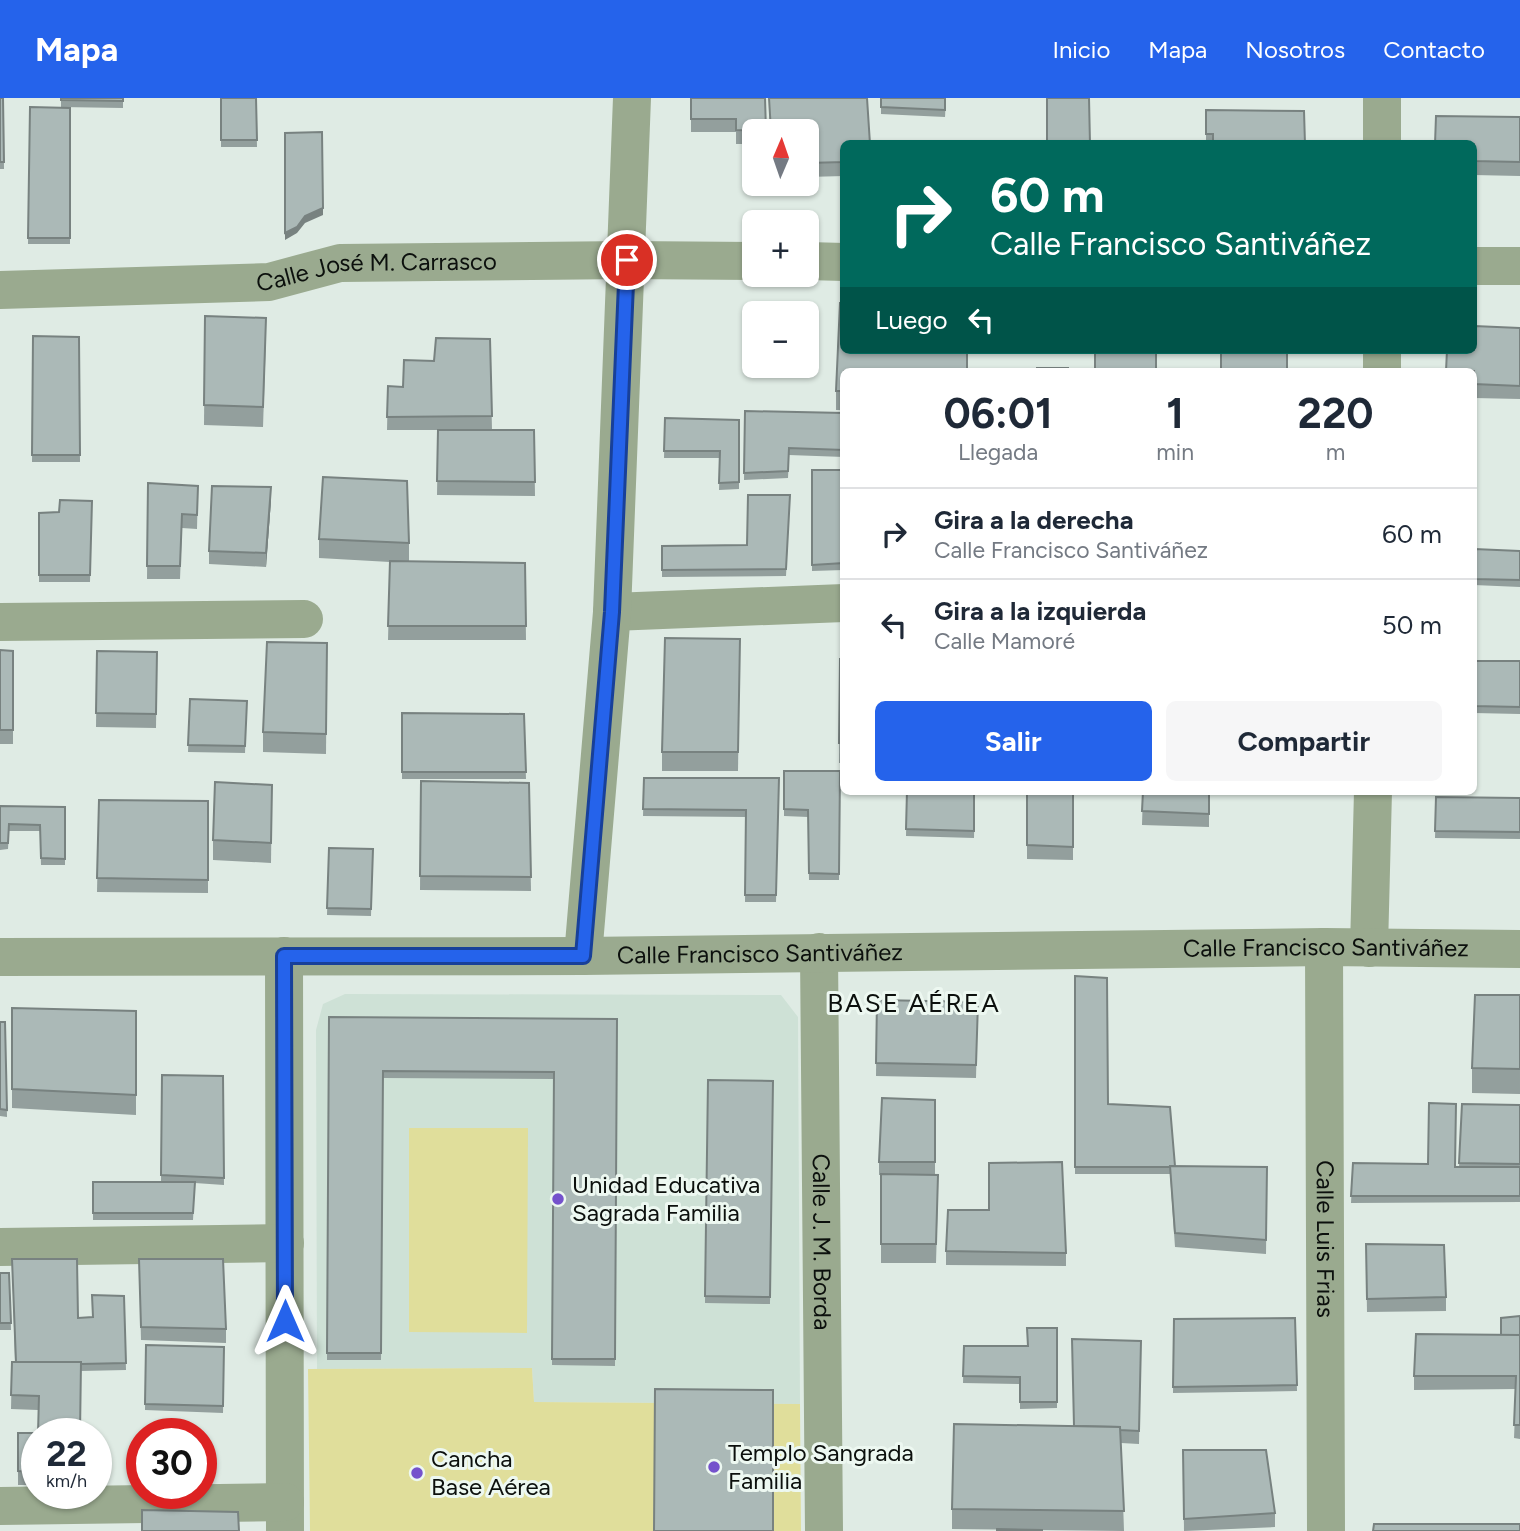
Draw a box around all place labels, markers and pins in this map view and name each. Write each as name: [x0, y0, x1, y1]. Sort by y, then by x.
pin: [597, 230, 657, 290]
place label: Unidad Educativa Sagrada Familia: [572, 1170, 760, 1227]
marker: Unidad Educativa Sagrada Familia: [550, 1191, 566, 1207]
place label: Templo Sangrada Familia: [728, 1438, 914, 1495]
place label: Cancha Base Aérea: [431, 1444, 551, 1501]
marker: Templo Sangrada Familia: [706, 1459, 722, 1475]
marker: Cancha Base Aérea: [409, 1465, 425, 1481]

